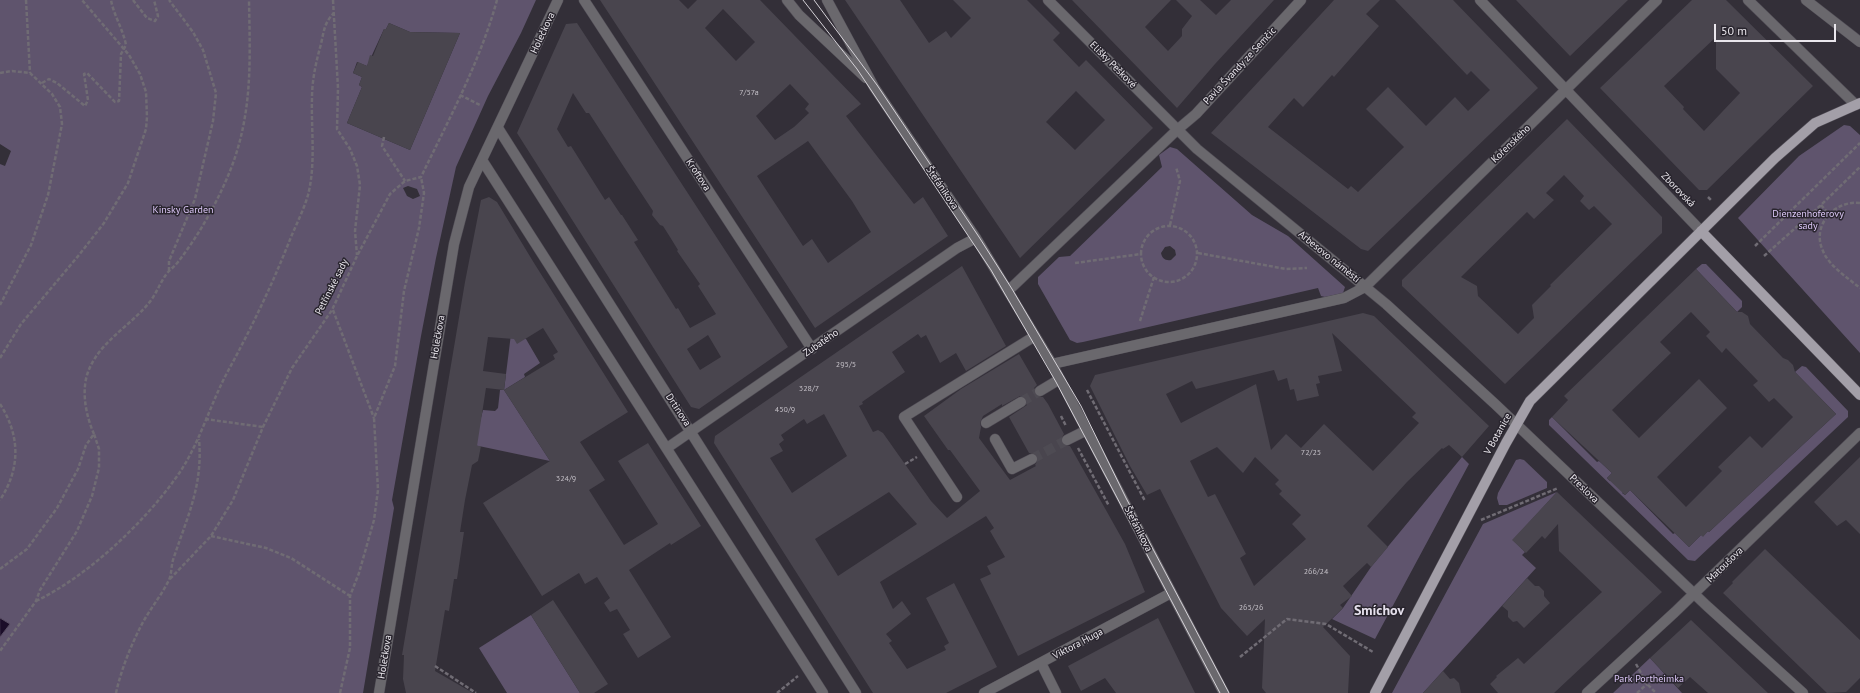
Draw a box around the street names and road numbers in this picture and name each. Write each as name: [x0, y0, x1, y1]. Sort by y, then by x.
street label: Holečkova: [528, 10, 558, 56]
street label: Pavla Švandy ze Semčic: [1201, 25, 1279, 107]
street label: Elišky Peškové: [1087, 39, 1139, 91]
street label: Kořenského: [1489, 122, 1533, 166]
street label: Kroftova: [683, 157, 713, 193]
street label: Štefánikova: [923, 164, 961, 212]
street label: Zborovská: [1659, 170, 1697, 210]
street label: Arbesovo náměstí: [1296, 228, 1362, 286]
street label: Petřínské sady: [313, 257, 351, 317]
street label: Holečkova: [428, 314, 448, 360]
street label: Zubatého: [801, 327, 841, 359]
street label: Drtinova: [663, 391, 693, 429]
street label: V Botanice: [1482, 411, 1514, 457]
street label: Preslova: [1567, 472, 1601, 506]
street label: Štefánikova: [1121, 504, 1155, 554]
street label: Matoušova: [1704, 545, 1746, 585]
street label: Viktora Huga: [1051, 626, 1105, 662]
street label: Holečkova: [376, 634, 394, 680]

